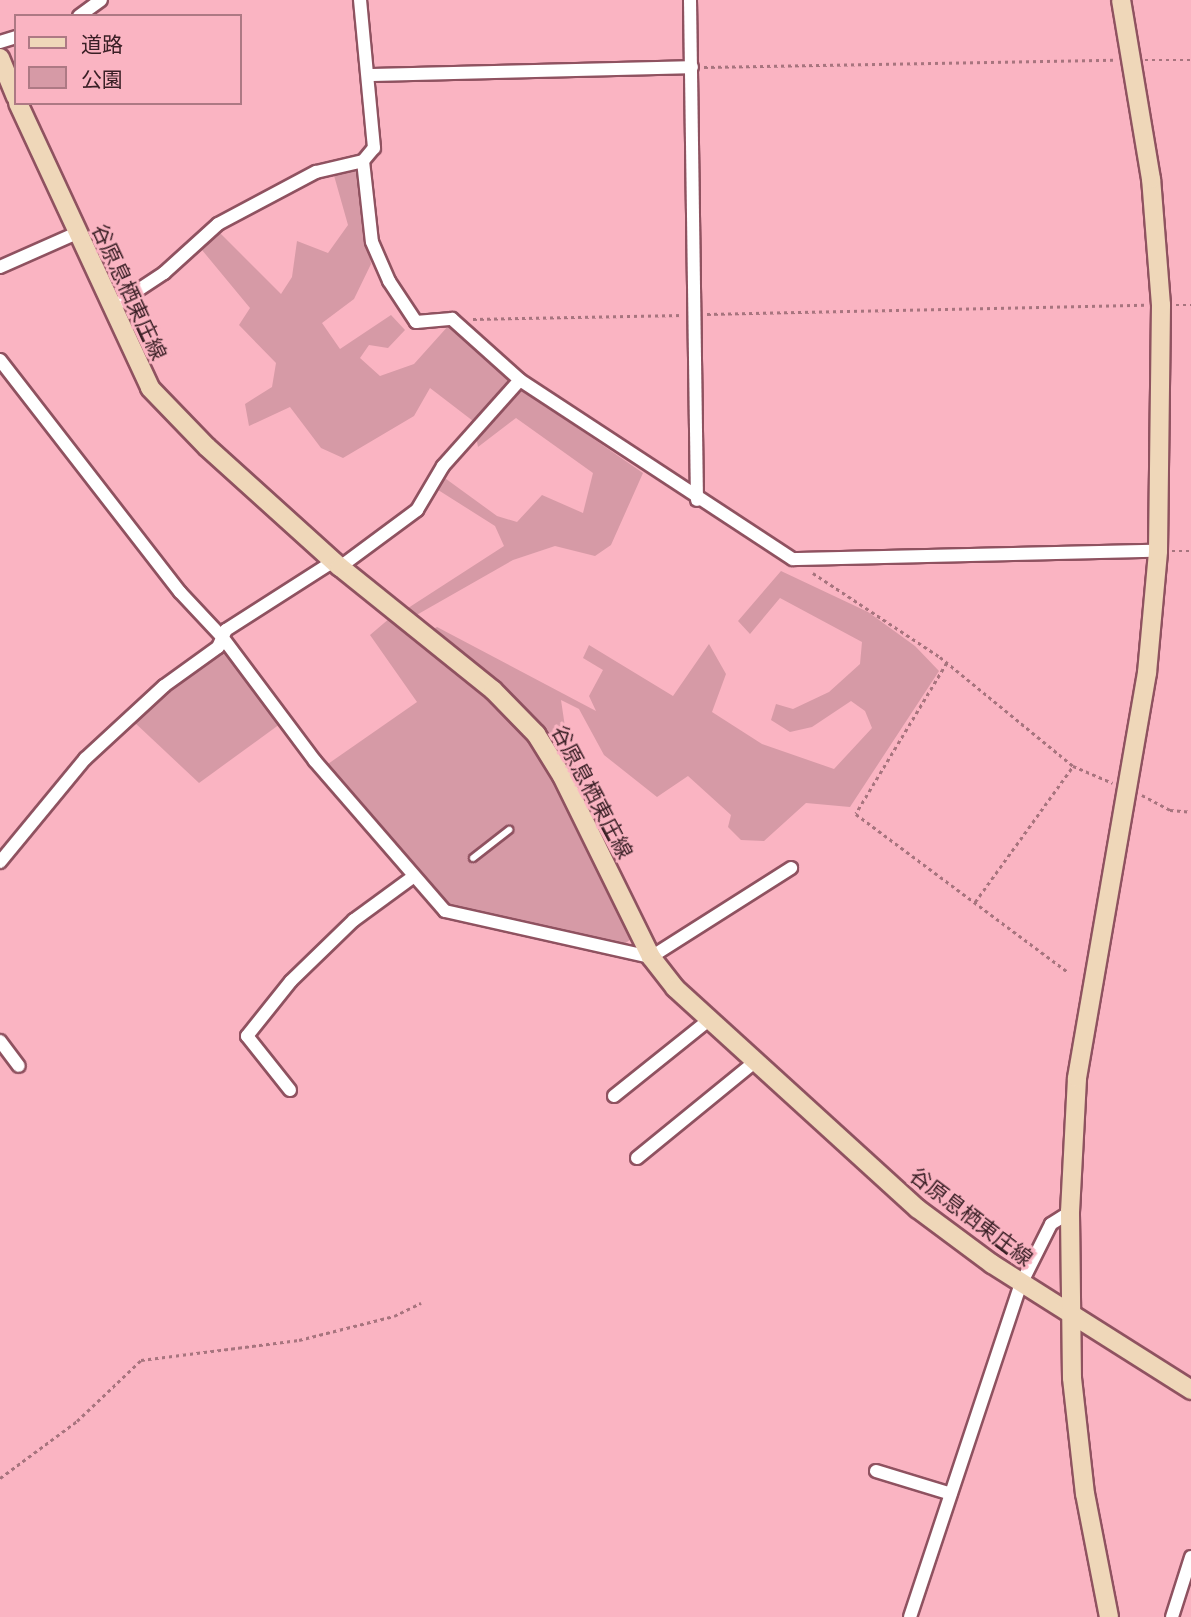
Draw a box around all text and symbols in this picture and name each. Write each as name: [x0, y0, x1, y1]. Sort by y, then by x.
legend: [14, 14, 242, 105]
text: 道路: [81, 33, 123, 57]
text: 公園: [81, 68, 123, 92]
street label: 谷原息栖東庄線: [87, 220, 171, 364]
street label: 谷原息栖東庄線: [546, 721, 638, 863]
street label: 谷原息栖東庄線: [905, 1163, 1037, 1271]

